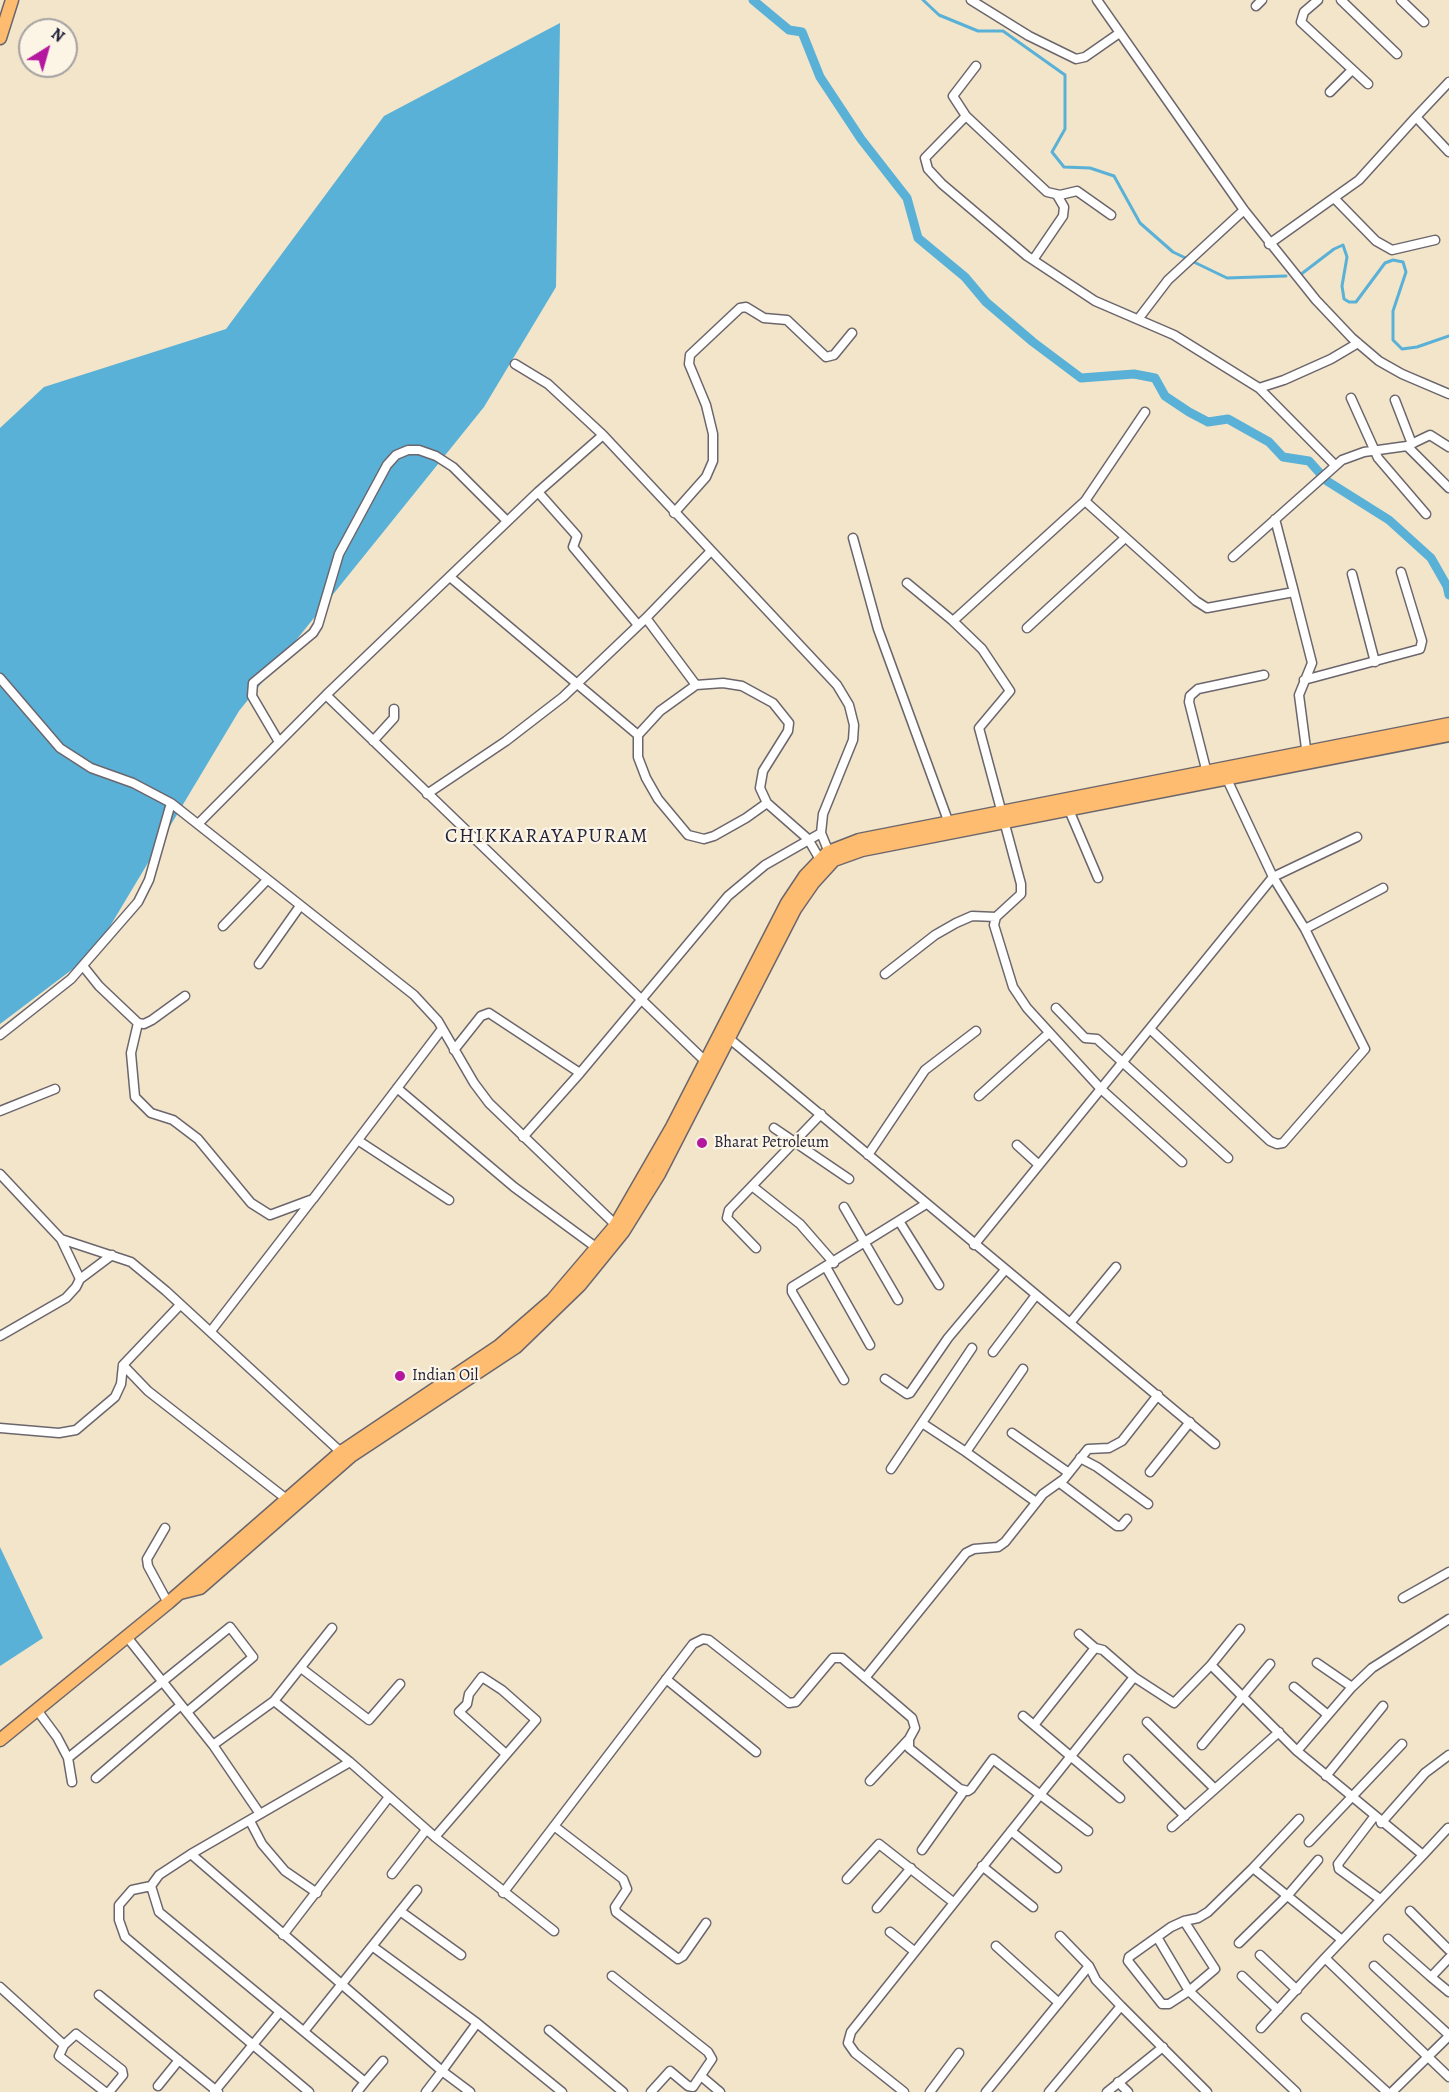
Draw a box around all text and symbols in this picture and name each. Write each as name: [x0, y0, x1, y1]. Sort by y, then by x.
north arrow: [18, 18, 78, 78]
text: N: [46, 23, 69, 48]
district label: CHIKKARAYAPURAM: [445, 825, 649, 849]
place label: Bharat Petroleum: [714, 1133, 829, 1153]
marker: Bharat Petroleum: [695, 1136, 709, 1150]
place label: Indian Oil: [412, 1366, 478, 1386]
marker: Indian Oil: [393, 1369, 407, 1383]

